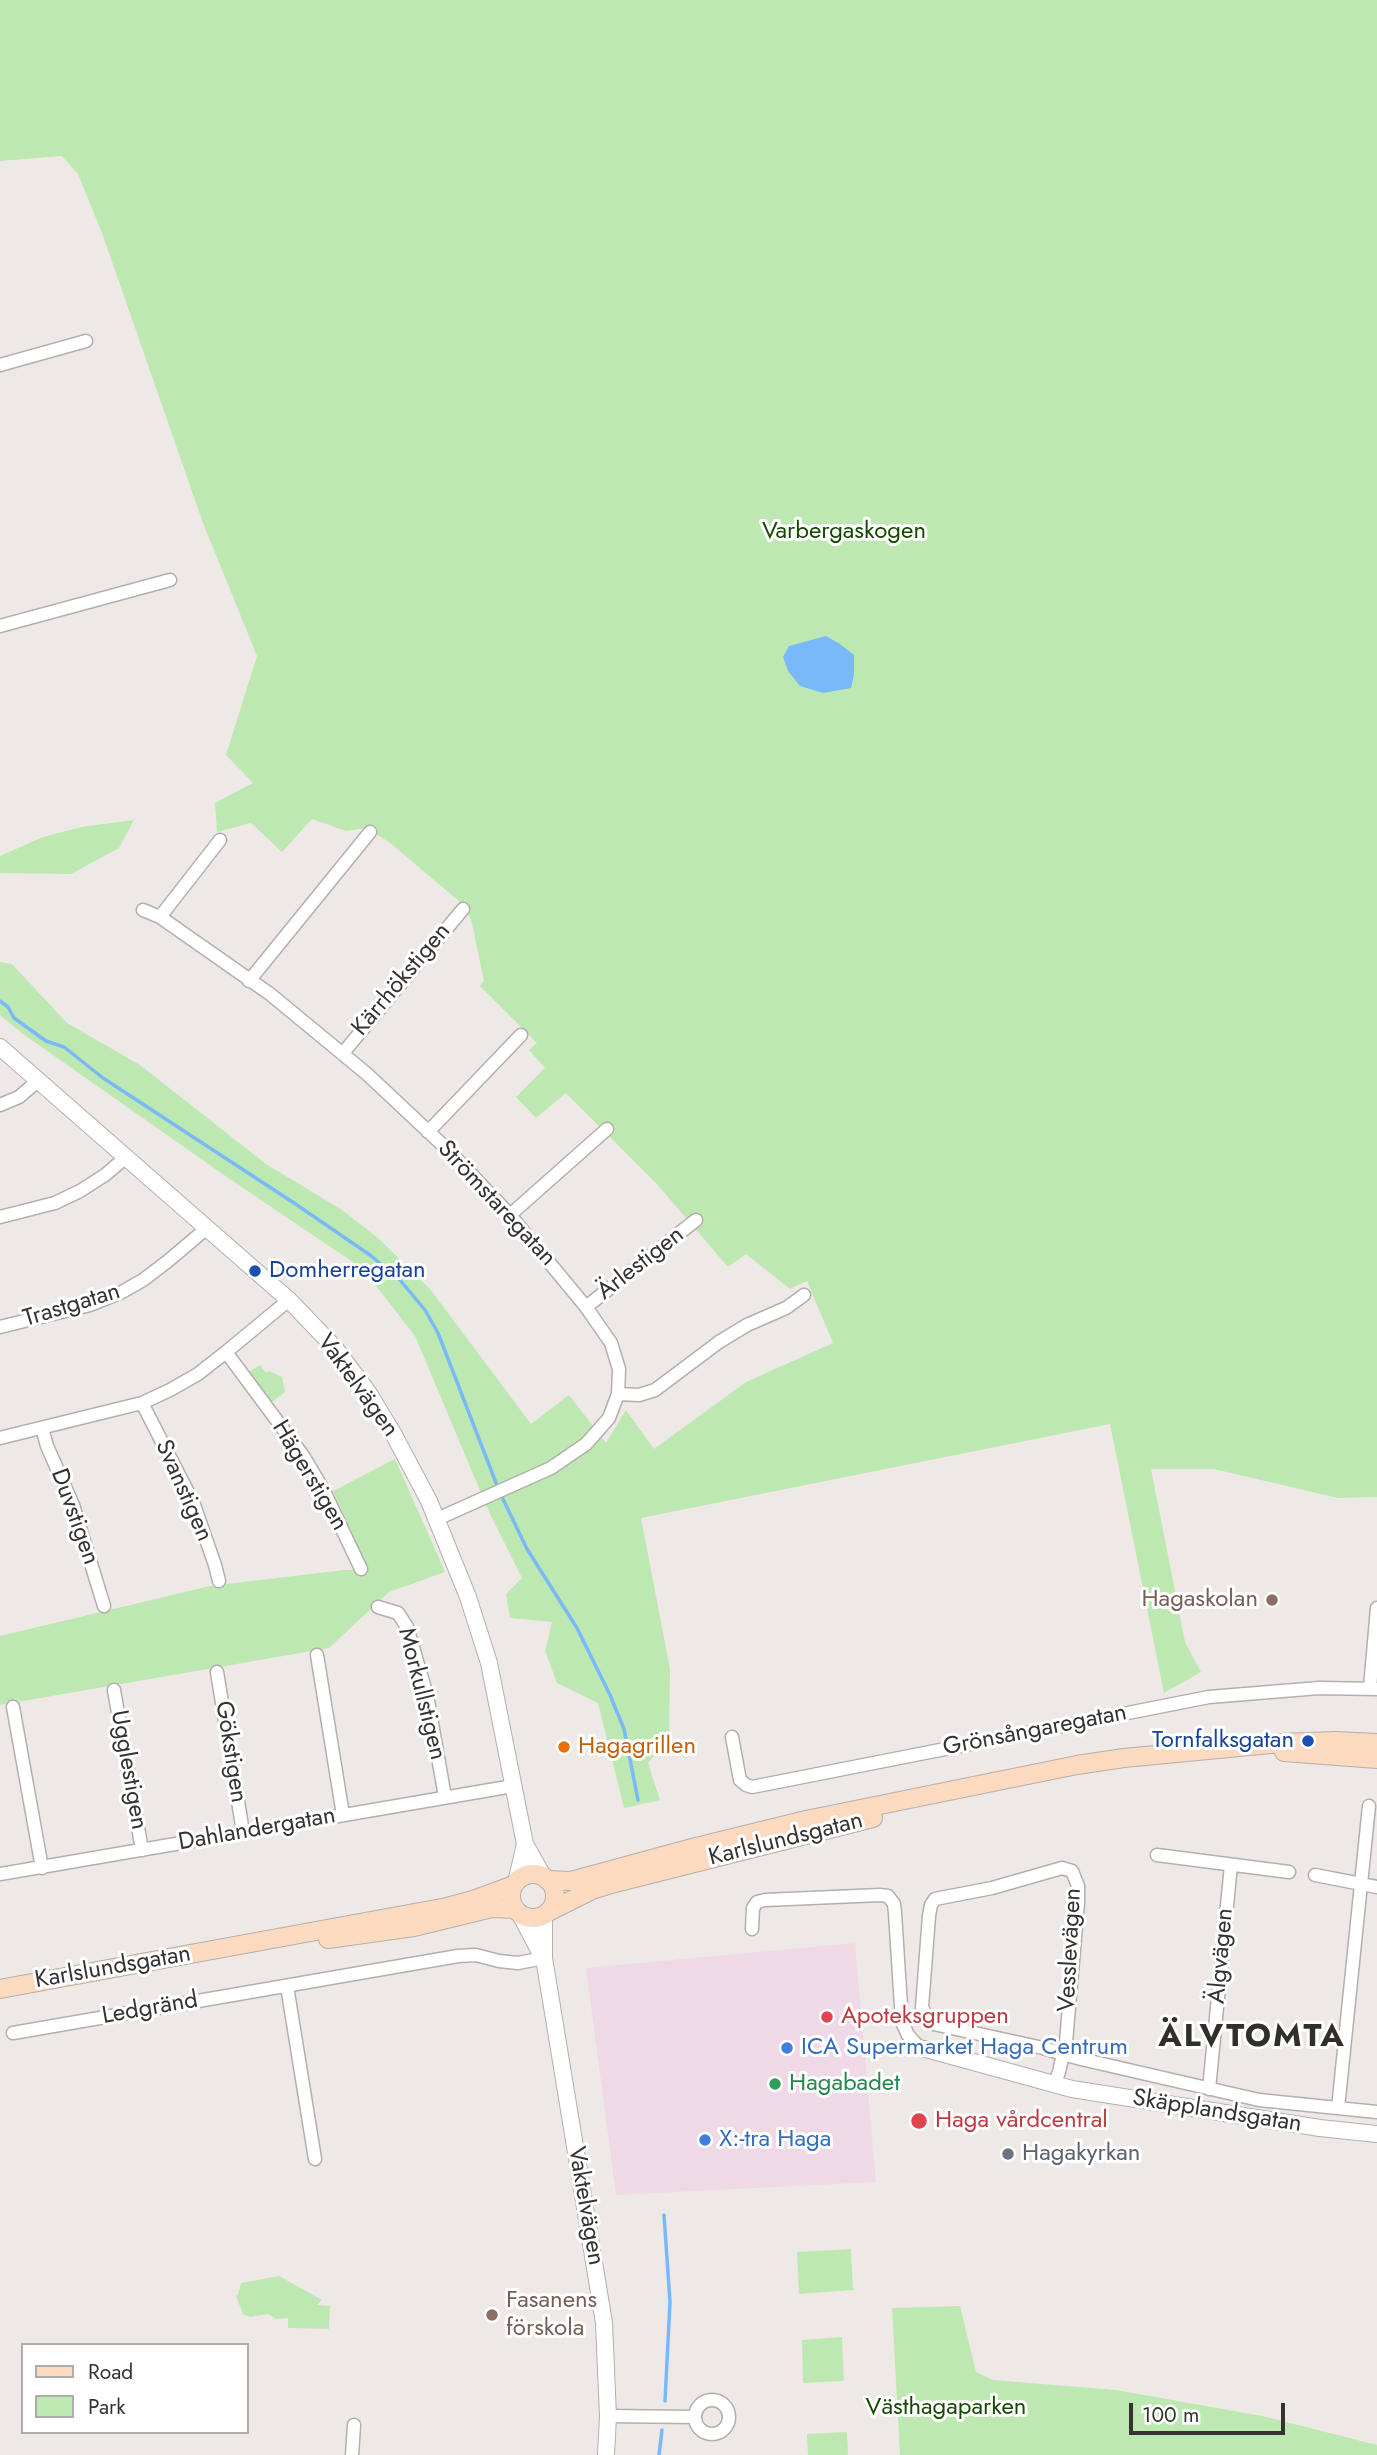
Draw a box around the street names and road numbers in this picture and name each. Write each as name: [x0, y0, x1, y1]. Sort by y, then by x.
street label: Kärrhökstigen: [347, 918, 457, 1042]
street label: Strömstaregatan: [431, 1135, 561, 1273]
street label: Ärlestigen: [592, 1221, 690, 1307]
street label: Trastgatan: [20, 1278, 124, 1334]
street label: Vaktelvägen: [310, 1329, 404, 1443]
street label: Hägerstigen: [265, 1416, 353, 1536]
street label: Svanstigen: [148, 1436, 218, 1546]
street label: Duvstigen: [43, 1465, 105, 1569]
street label: Morkullstigen: [391, 1625, 451, 1763]
street label: Gökstigen: [208, 1699, 252, 1805]
street label: Grönsångaregatan: [941, 1699, 1129, 1763]
street label: Ugglestigen: [103, 1708, 153, 1832]
street label: Dahlandergatan: [176, 1802, 338, 1858]
street label: Karlslundsgatan: [706, 1807, 866, 1873]
street label: Vesslevägen: [1053, 1887, 1089, 2013]
street label: Älgvägen: [1203, 1907, 1241, 2005]
street label: Karlslundsgatan: [33, 1940, 193, 1996]
street label: Ledgränd: [100, 1986, 200, 2032]
street label: Skäpplandsgatan: [1130, 2084, 1304, 2140]
street label: Vaktelvägen: [560, 2144, 610, 2268]

